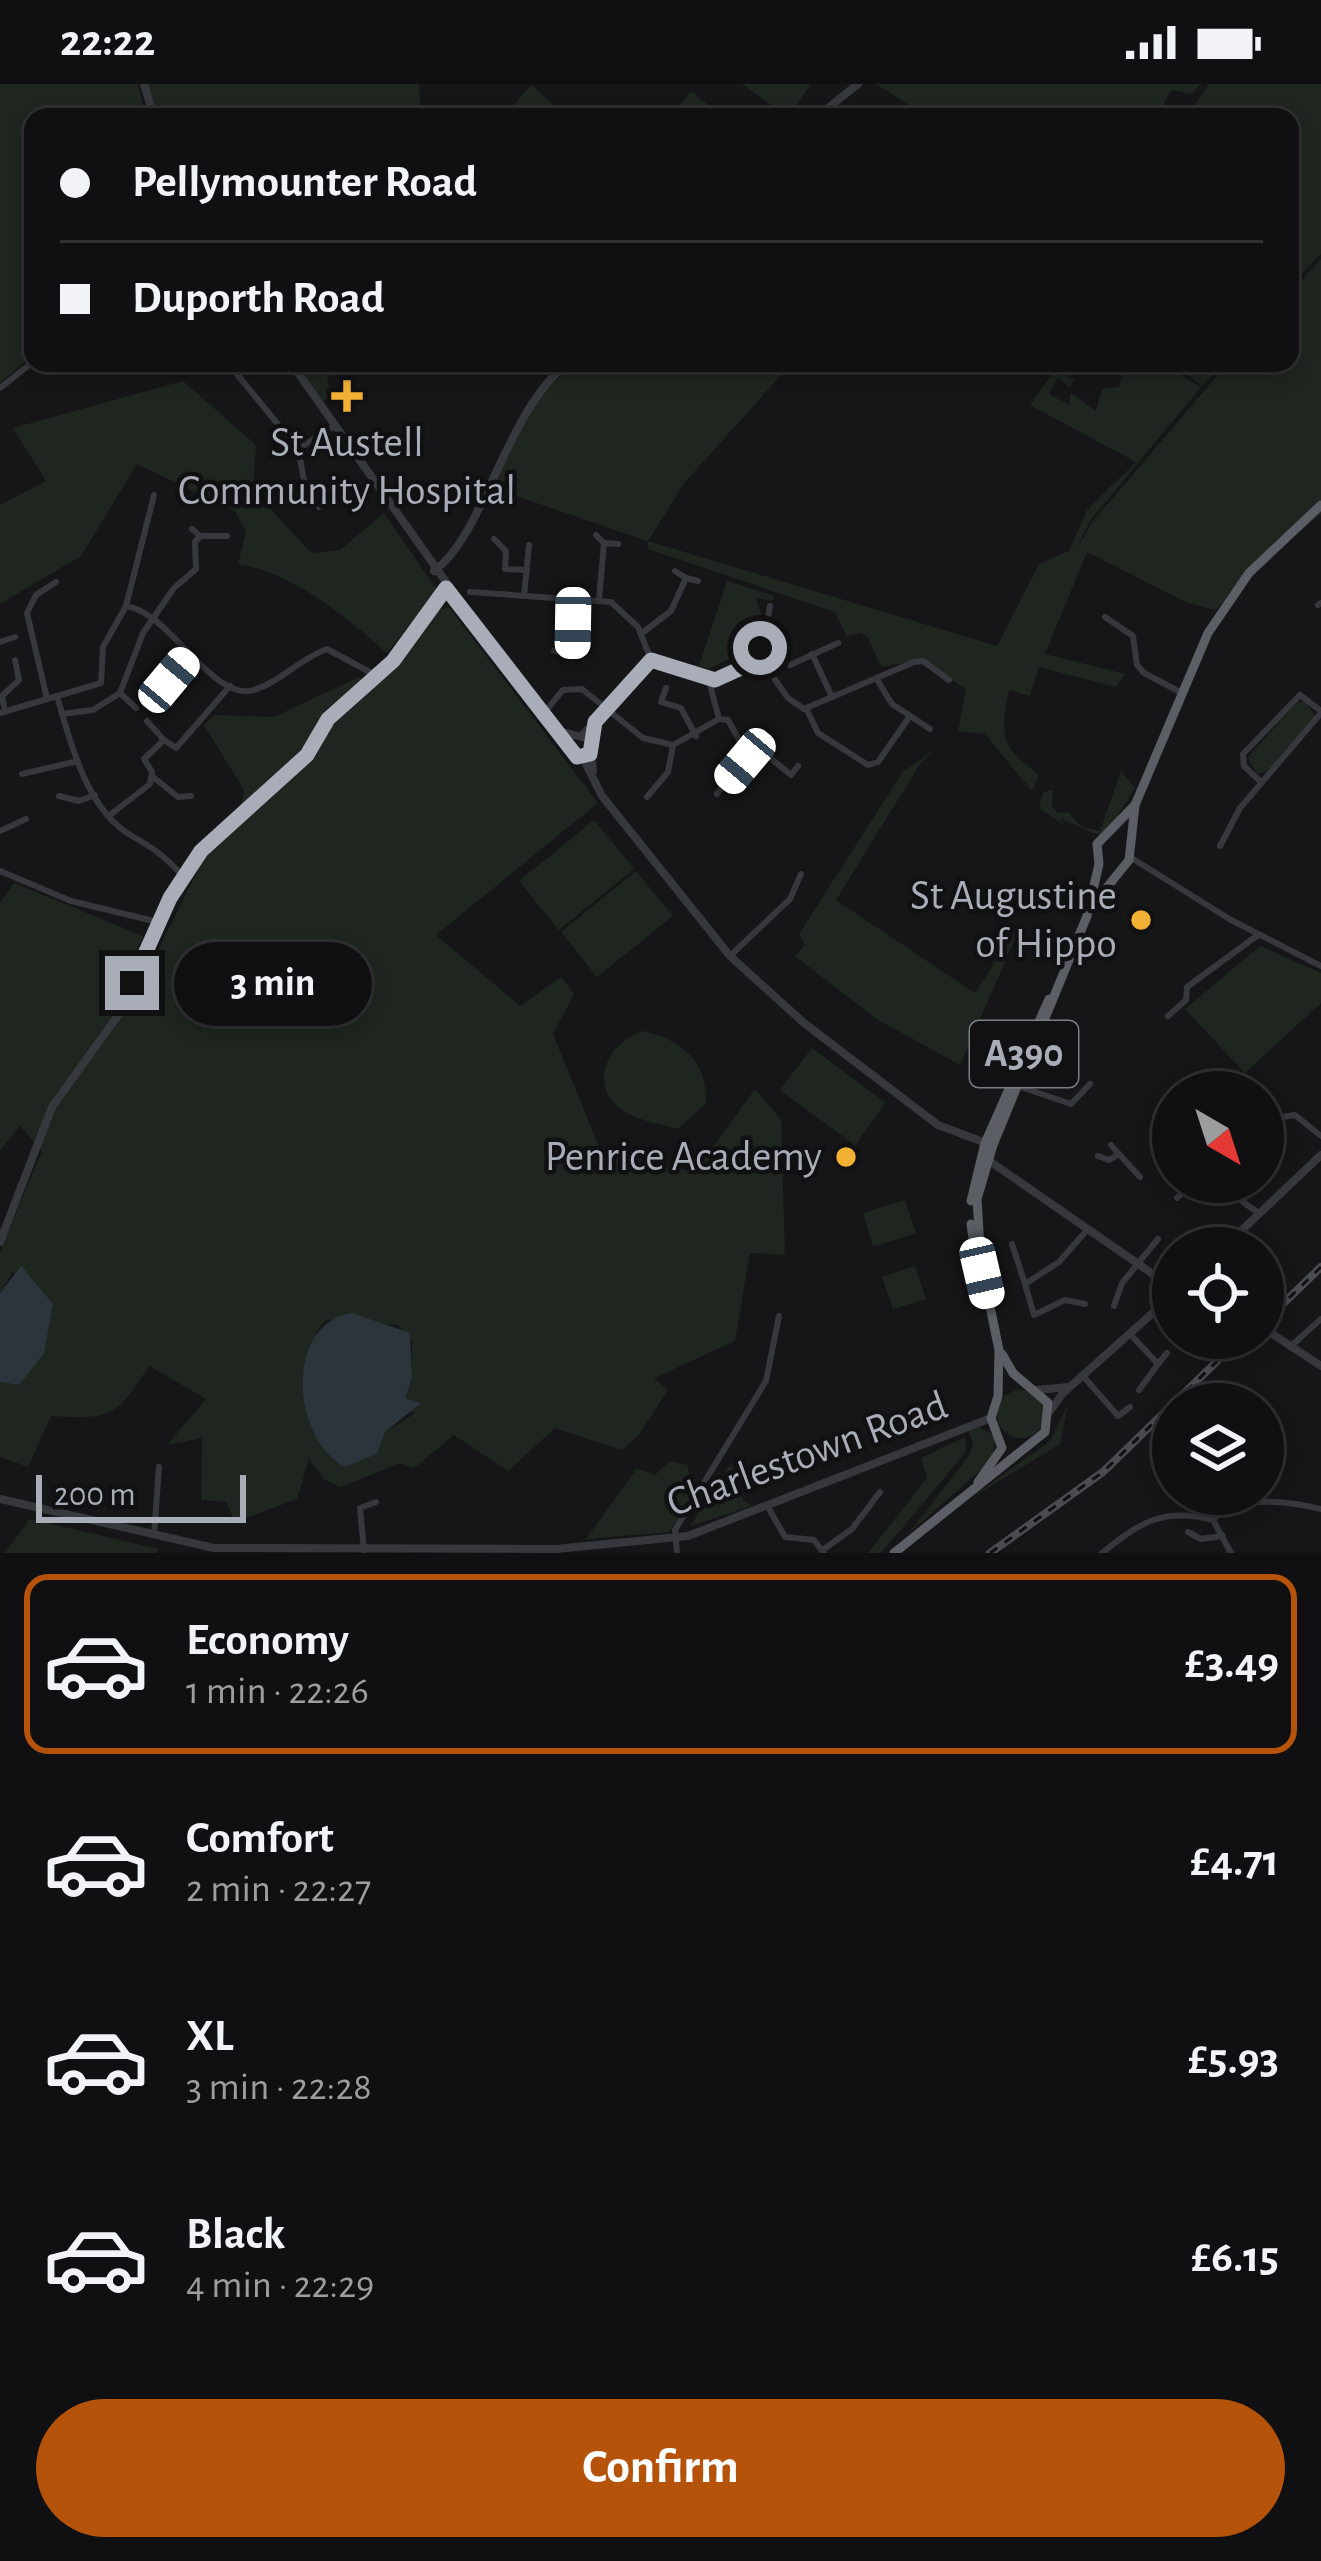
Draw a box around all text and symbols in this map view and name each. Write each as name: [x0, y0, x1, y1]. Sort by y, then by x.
text: 22:22: [60, 19, 155, 64]
text: Pellymounter Road: [132, 160, 477, 205]
text: Duporth Road: [132, 276, 385, 321]
marker: St Austell Community Hospital: [331, 380, 363, 412]
place label: St Austell Community Hospital: [178, 422, 516, 512]
car: [554, 587, 592, 659]
route start: [733, 621, 787, 675]
car: [132, 641, 206, 719]
car: [708, 722, 782, 800]
place label: St Augustine of Hippo: [910, 875, 1117, 965]
marker: St Augustine of Hippo: [1128, 907, 1154, 933]
callout: 3 min: [174, 941, 372, 1025]
route end: [105, 956, 159, 1010]
text: 3 min: [231, 964, 315, 1003]
road number: A390: [970, 1021, 1078, 1087]
north arrow: [1152, 1071, 1284, 1203]
map controls: [1152, 1071, 1284, 1515]
place label: Penrice Academy: [545, 1136, 822, 1178]
marker: Penrice Academy: [833, 1144, 859, 1170]
button: locate: [1152, 1227, 1284, 1359]
car: [956, 1234, 1008, 1312]
button: layers: [1152, 1383, 1284, 1515]
street label: Charlestown Road: [661, 1384, 953, 1524]
scale bar: [36, 1469, 246, 1522]
text: 200 m: [54, 1479, 136, 1512]
icon: car: [42, 1610, 150, 1718]
text: Economy: [186, 1618, 349, 1663]
text: £3.49: [1185, 1641, 1279, 1686]
text: 1 min · 22:26: [186, 1672, 369, 1711]
icon: car: [42, 1808, 150, 1916]
text: Comfort: [186, 1816, 334, 1861]
text: £4.71: [1190, 1839, 1279, 1884]
text: 2 min · 22:27: [186, 1870, 371, 1909]
icon: car: [42, 2006, 150, 2114]
text: XL: [186, 2014, 234, 2059]
text: £5.93: [1188, 2037, 1279, 2082]
text: 3 min · 22:28: [186, 2068, 372, 2107]
icon: car: [42, 2204, 150, 2312]
text: Black: [186, 2212, 285, 2257]
text: £6.15: [1191, 2235, 1279, 2280]
text: 4 min · 22:29: [186, 2266, 374, 2305]
button: Confirm: [36, 2399, 1285, 2537]

